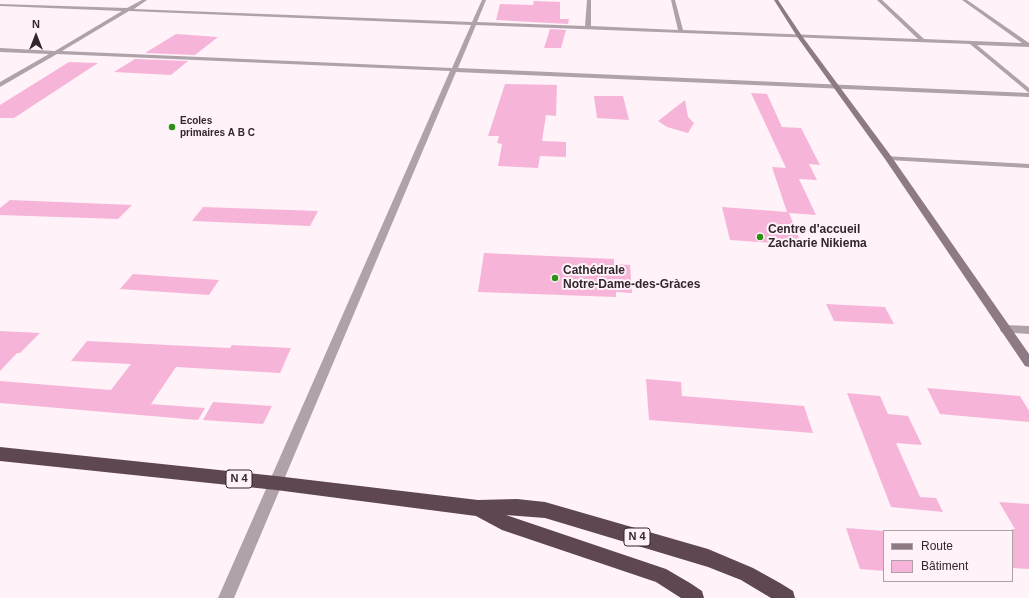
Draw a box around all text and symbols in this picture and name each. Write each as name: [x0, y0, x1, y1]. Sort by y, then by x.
north arrow: [16, 16, 56, 56]
text: N: [32, 18, 40, 30]
place label: Ecoles primaires A B C: [180, 115, 255, 138]
marker: Ecoles primaires A B C: [167, 122, 177, 132]
place label: Centre d'accueil Zacharie Nikiema: [768, 223, 867, 251]
marker: Centre d'accueil Zacharie Nikiema: [755, 232, 765, 242]
place label: Cathédrale Notre-Dame-des-Gràces: [563, 264, 700, 292]
marker: Cathédrale Notre-Dame-des-Gràces: [550, 273, 560, 283]
road number: N 4: [226, 470, 252, 488]
road number: N 4: [624, 528, 650, 546]
legend: [883, 530, 1013, 582]
text: Route: [921, 539, 953, 553]
text: Bâtiment: [921, 559, 968, 573]

